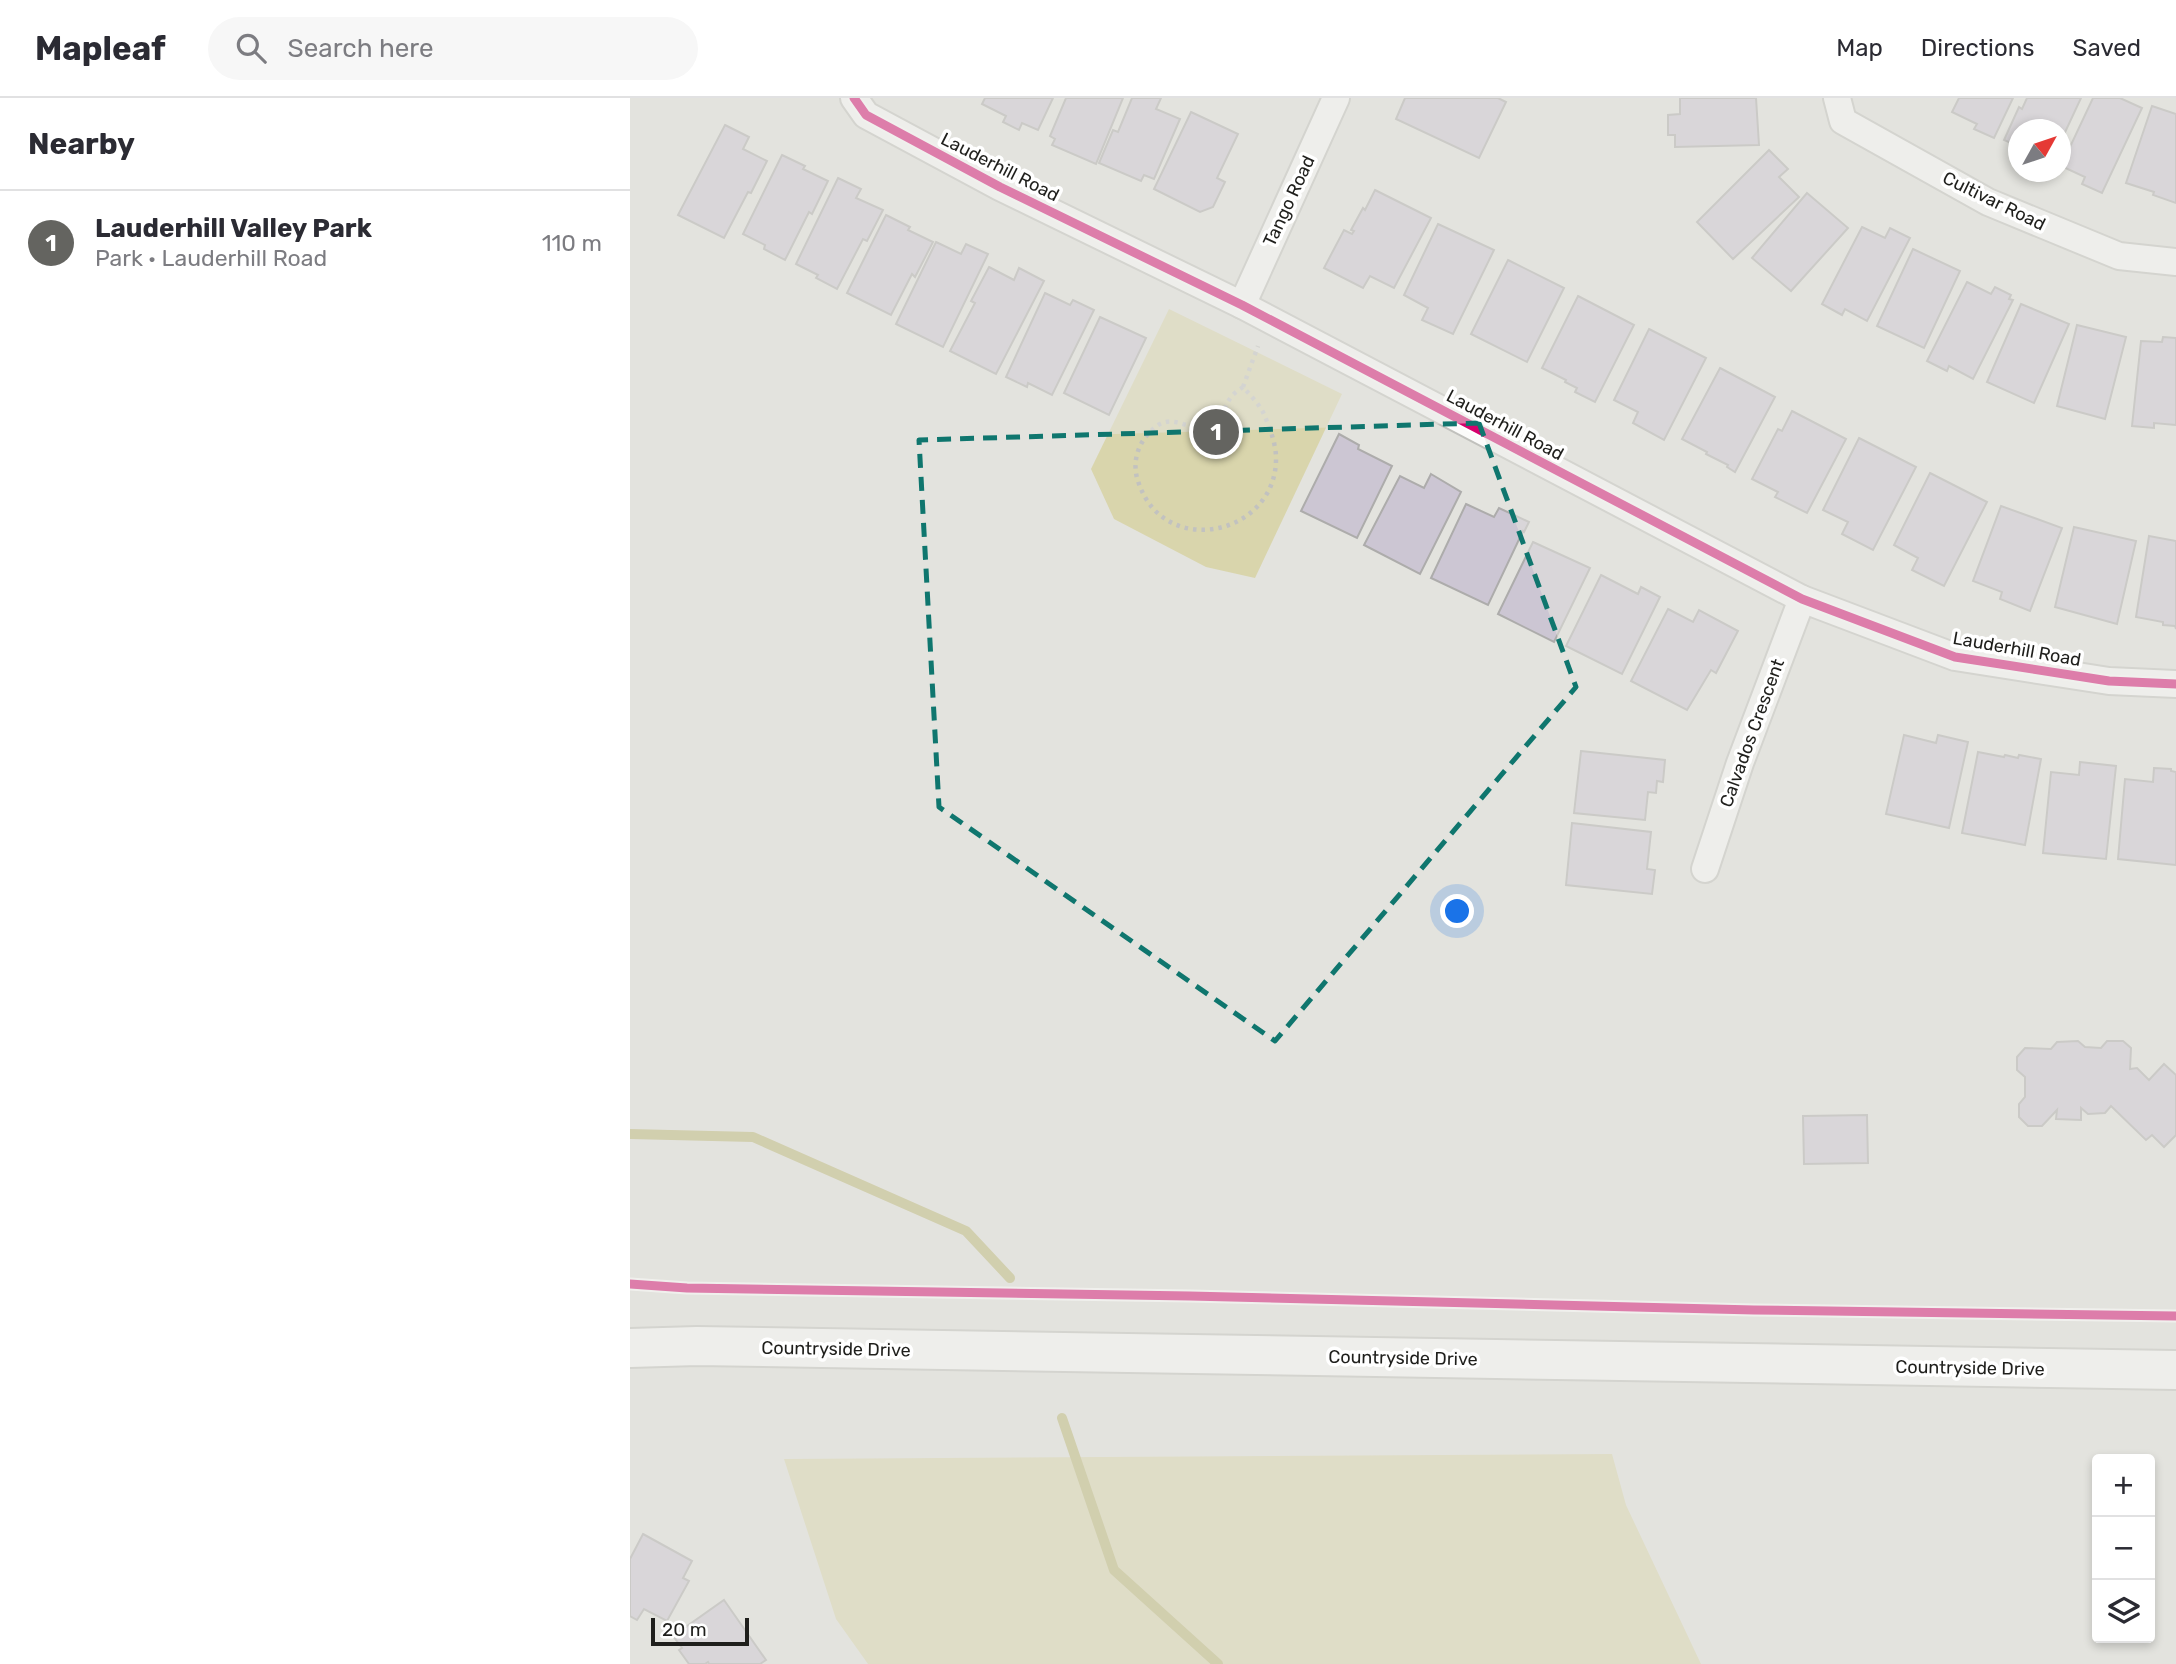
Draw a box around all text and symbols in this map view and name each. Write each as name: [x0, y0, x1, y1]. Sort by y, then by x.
search box: [208, 17, 698, 80]
text: Mapleaf: [35, 29, 166, 68]
icon: search: [232, 29, 270, 67]
text: Search here: [288, 33, 433, 64]
text: Map: [1836, 34, 1883, 62]
text: Directions: [1921, 34, 2034, 62]
text: Saved: [2072, 34, 2141, 62]
north arrow: [2008, 119, 2071, 182]
text: Nearby: [28, 126, 135, 162]
street label: Lauderhill Road: [937, 128, 1063, 206]
street label: Tango Road: [1258, 152, 1320, 250]
street label: Cultivar Road: [1939, 167, 2049, 235]
text: Lauderhill Valley Park: [95, 213, 372, 244]
text: 1: [45, 229, 57, 257]
text: 110 m: [542, 229, 602, 257]
text: Park · Lauderhill Road: [95, 244, 327, 272]
street label: Lauderhill Road: [1443, 385, 1567, 465]
pin: 1: [1193, 406, 1239, 458]
street label: Lauderhill Road: [1951, 627, 2083, 671]
street label: Calvados Crescent: [1715, 656, 1789, 810]
your location: [1440, 894, 1474, 928]
street label: Countryside Drive: [761, 1337, 911, 1361]
street label: Countryside Drive: [1328, 1346, 1478, 1370]
street label: Countryside Drive: [1895, 1356, 2045, 1380]
map controls: [2092, 1454, 2155, 1643]
button: +: [2092, 1454, 2155, 1517]
button: −: [2092, 1517, 2155, 1580]
button: layers: [2092, 1580, 2155, 1643]
scale bar: [651, 1615, 749, 1647]
text: 20 m: [662, 1618, 707, 1641]

